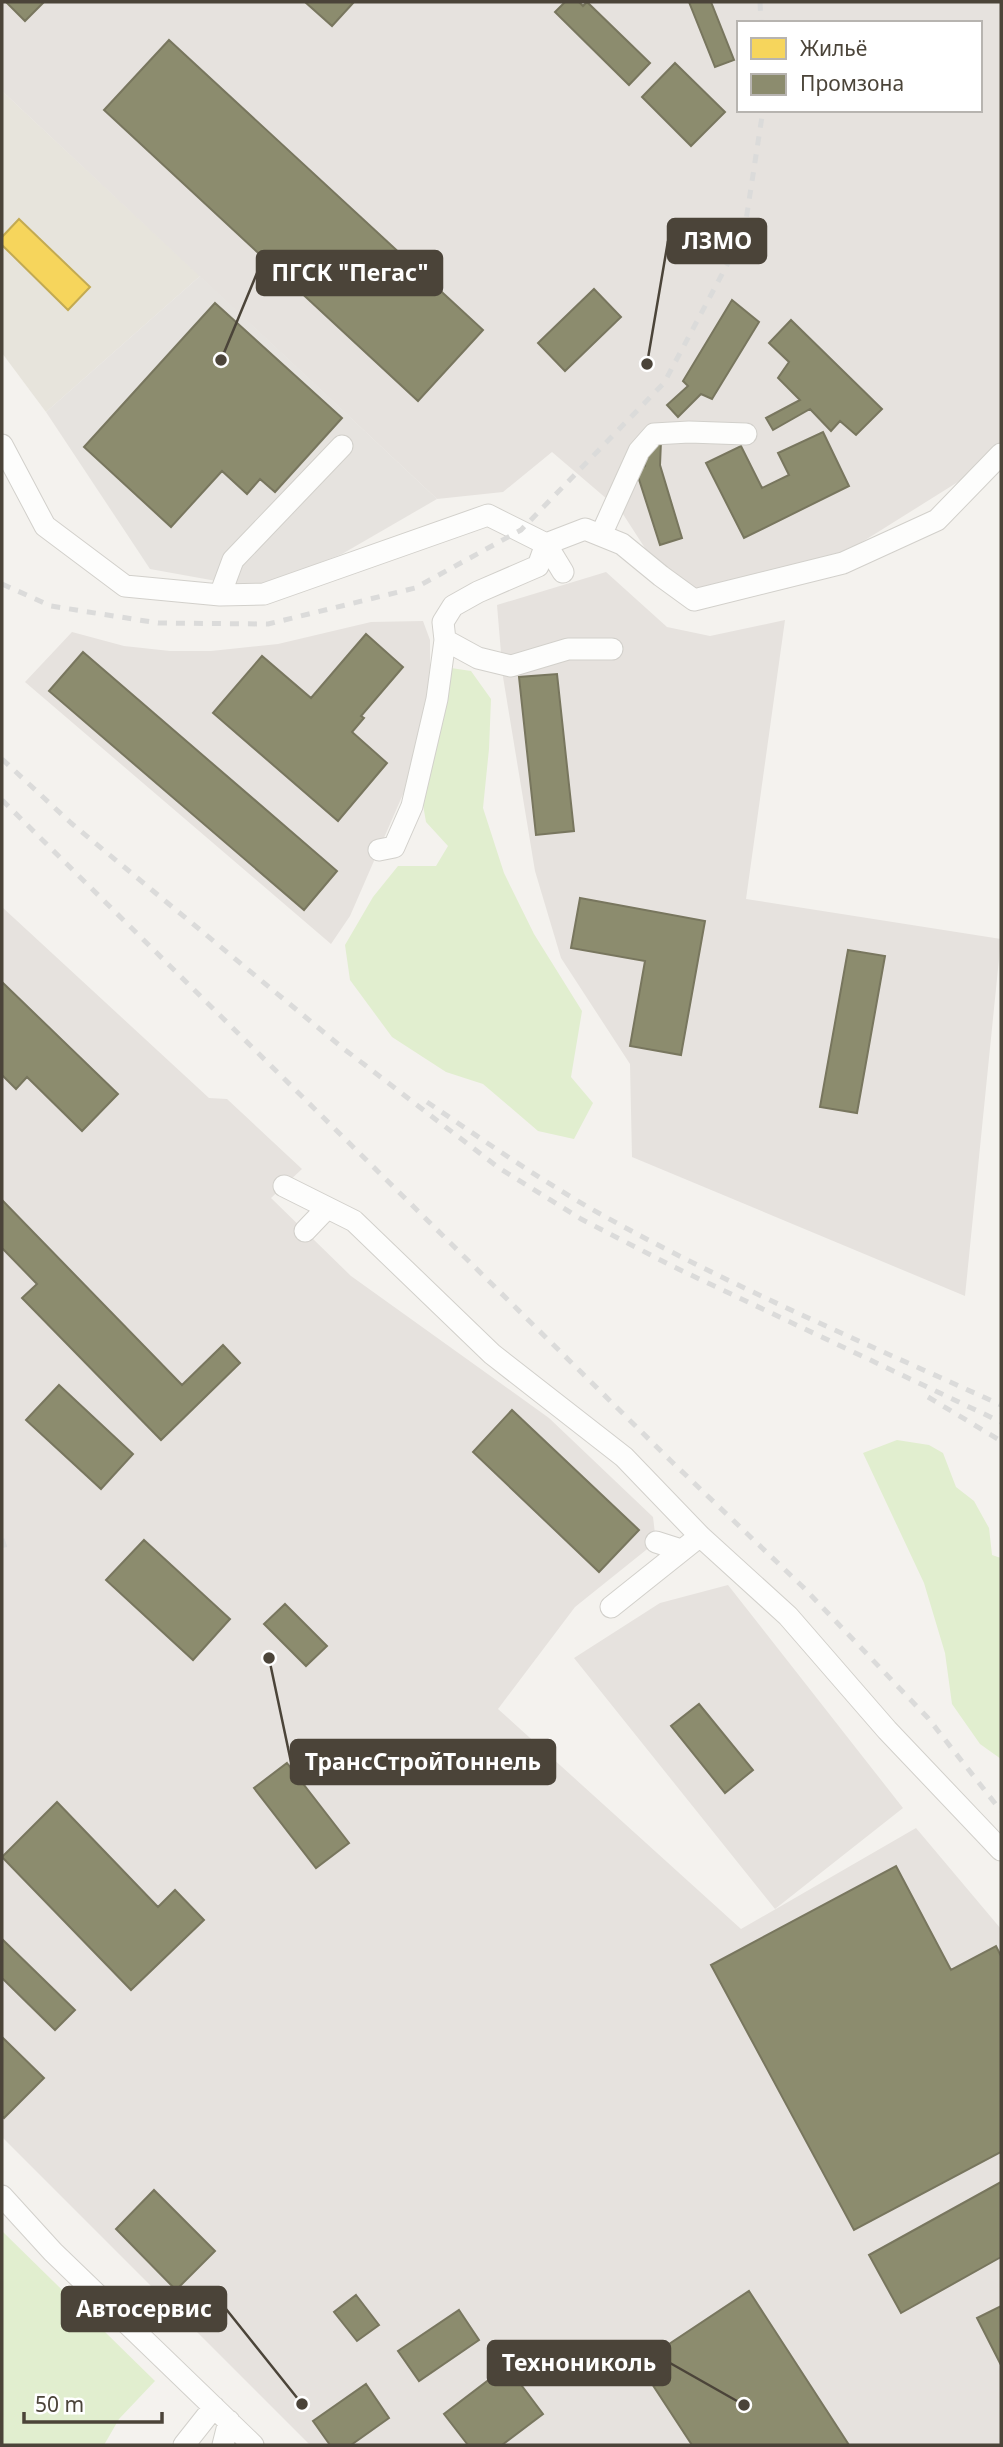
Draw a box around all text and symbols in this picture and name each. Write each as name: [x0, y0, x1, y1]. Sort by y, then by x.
legend: [737, 21, 982, 112]
text: Жильё: [800, 34, 867, 62]
text: Промзона: [800, 69, 904, 97]
callout: ЛЗМО: [668, 219, 766, 263]
text: ЛЗМО: [682, 224, 752, 256]
callout: ПГСК "Пегас": [257, 251, 442, 295]
text: ПГСК "Пегас": [272, 256, 428, 288]
callout: ТрансСтройТоннель: [291, 1740, 555, 1784]
text: ТрансСтройТоннель: [305, 1745, 541, 1777]
callout: Автосервис: [62, 2287, 226, 2331]
text: Автосервис: [76, 2292, 212, 2324]
callout: Технониколь: [488, 2341, 670, 2385]
text: Технониколь: [502, 2346, 656, 2378]
scale bar: [24, 2380, 163, 2424]
text: 50 m: [35, 2390, 84, 2418]

